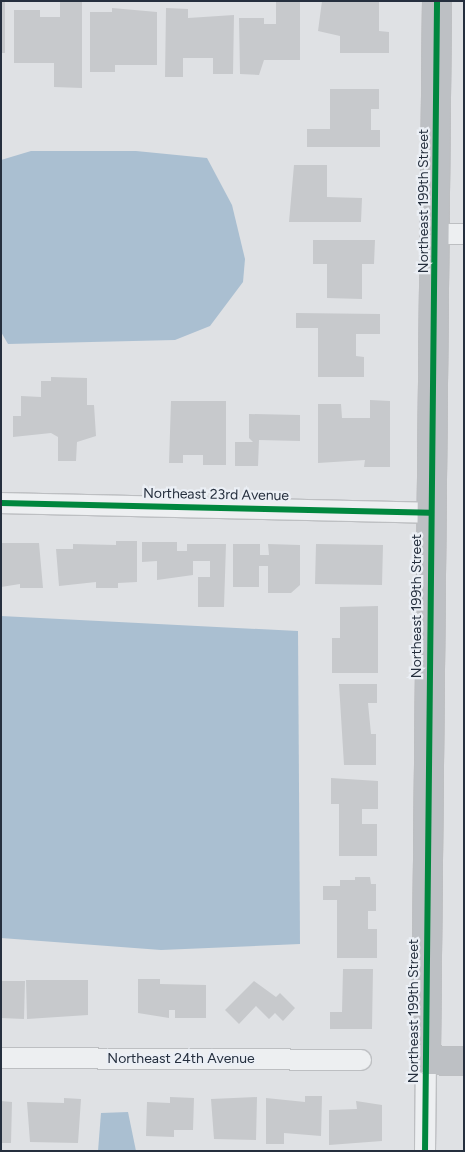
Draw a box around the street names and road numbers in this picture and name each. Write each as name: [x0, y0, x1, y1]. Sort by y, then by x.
street label: Northeast 199th Street: [416, 129, 432, 273]
street label: Northeast 23rd Avenue: [143, 485, 289, 505]
street label: Northeast 199th Street: [409, 534, 425, 678]
street label: Northeast 199th Street: [406, 939, 422, 1083]
street label: Northeast 24th Avenue: [107, 1051, 255, 1067]

